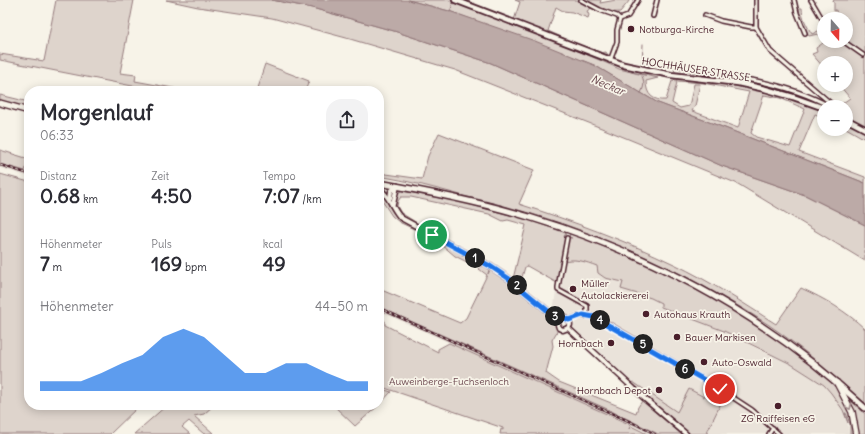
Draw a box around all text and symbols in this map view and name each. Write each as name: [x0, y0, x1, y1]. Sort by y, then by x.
north arrow: [817, 12, 853, 48]
map controls: [817, 12, 853, 136]
place label: Notburga-Kirche: [639, 23, 714, 36]
marker: Notburga-Kirche: [626, 24, 636, 34]
street label: HOCHHÄUSER STRASSE: [641, 54, 751, 85]
button: +: [817, 56, 853, 92]
water label: Neckar: [589, 72, 628, 99]
text: Morgenlauf: [40, 98, 153, 126]
button: share: [326, 99, 368, 141]
button: −: [817, 100, 853, 136]
text: 06:33: [40, 127, 74, 144]
text: Distanz: [40, 169, 77, 183]
text: Zeit: [151, 169, 169, 183]
text: Tempo: [263, 169, 296, 183]
text: 0.68: [40, 183, 80, 208]
text: 4:50: [151, 183, 192, 208]
text: 7:07: [263, 183, 300, 208]
text: km: [80, 192, 98, 206]
text: /km: [300, 192, 322, 206]
pin: [415, 218, 449, 252]
icon: arrive: [421, 224, 443, 246]
text: Höhenmeter: [40, 237, 102, 251]
text: Puls: [151, 237, 172, 251]
text: kcal: [263, 237, 282, 251]
pin: 1: [465, 248, 485, 268]
text: 7: [40, 251, 50, 276]
text: 169: [151, 251, 182, 276]
text: 49: [263, 251, 286, 276]
text: 1: [473, 251, 477, 265]
text: m: [50, 260, 62, 274]
text: bpm: [182, 260, 207, 274]
pin: 2: [507, 275, 527, 295]
place label: Müller Autolackiererei: [581, 277, 649, 302]
text: 2: [514, 278, 520, 292]
marker: Müller Autolackiererei: [568, 284, 578, 294]
text: Höhenmeter: [40, 298, 114, 315]
text: 44–50 m: [315, 298, 368, 315]
pin: 3: [545, 306, 565, 326]
place label: Autohaus Krauth: [654, 308, 730, 321]
text: 3: [552, 309, 558, 323]
marker: Autohaus Krauth: [641, 309, 651, 319]
pin: 4: [590, 310, 610, 330]
text: 4: [597, 313, 603, 327]
place label: Bauer Markisen: [685, 331, 756, 344]
marker: Bauer Markisen: [672, 332, 682, 342]
pin: 5: [633, 334, 653, 354]
place label: Hornbach: [558, 337, 603, 350]
text: 5: [640, 337, 646, 351]
marker: Hornbach: [606, 338, 616, 348]
place label: Auto-Oswald: [712, 356, 772, 369]
marker: Auto-Oswald: [699, 357, 709, 367]
pin: 6: [675, 359, 695, 379]
text: 6: [682, 362, 688, 376]
pin: [703, 372, 737, 406]
park label: Auweinberge-Fuchsenloch: [389, 375, 509, 388]
icon: check: [709, 378, 731, 400]
place label: Hornbach Depot: [577, 384, 652, 397]
marker: Hornbach Depot: [654, 385, 664, 395]
marker: ZG Raiffeisen eG: [773, 401, 783, 411]
one-way arrow: [844, 403, 852, 411]
place label: ZG Raiffeisen eG: [741, 412, 815, 425]

